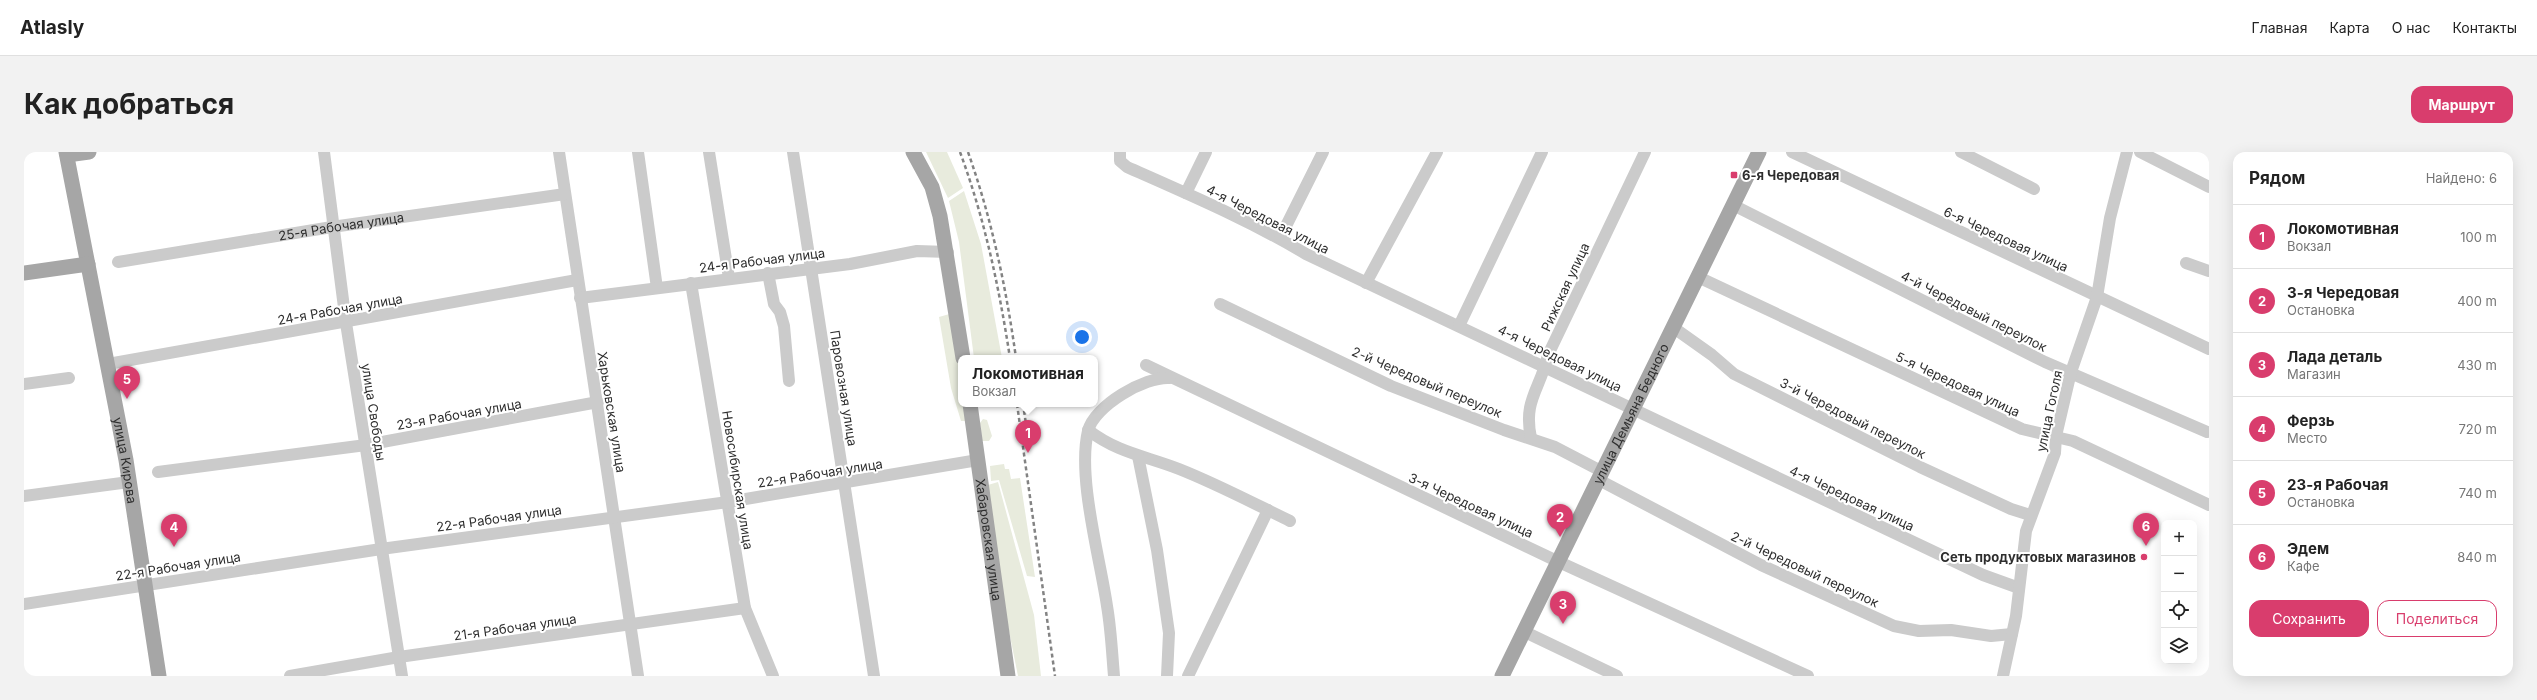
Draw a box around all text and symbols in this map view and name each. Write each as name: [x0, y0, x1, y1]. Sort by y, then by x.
text: Atlasly: [20, 16, 84, 39]
text: Главная: [2252, 19, 2307, 36]
text: Карта: [2329, 19, 2370, 36]
text: О нас: [2392, 19, 2430, 36]
text: Контакты: [2452, 19, 2517, 36]
button: Маршрут: [2411, 86, 2513, 123]
text: Как добраться: [24, 87, 234, 121]
place label: 6-я Чередовая: [1742, 167, 1839, 183]
text: Рядом: [2249, 168, 2305, 188]
marker: 6-я Чередовая: [1729, 170, 1739, 180]
text: Найдено: 6: [2426, 170, 2497, 186]
street label: 4-я Чередовая улица: [1204, 181, 1332, 257]
street label: 6-я Чередовая улица: [1941, 203, 2071, 275]
street label: 25-я Рабочая улица: [277, 209, 405, 244]
text: Локомотивная: [2287, 219, 2399, 238]
text: 1: [2259, 229, 2265, 245]
text: 100 m: [2460, 229, 2497, 245]
text: Вокзал: [2287, 238, 2331, 254]
street label: Рижская улица: [1538, 240, 1592, 334]
street label: 24-я Рабочая улица: [698, 244, 826, 276]
street label: 4-й Чередовый переулок: [1898, 267, 2050, 355]
text: 3-я Чередовая: [2287, 283, 2399, 302]
street label: 24-я Рабочая улица: [276, 290, 404, 328]
text: 2: [2258, 293, 2266, 309]
text: 400 m: [2457, 293, 2497, 309]
text: Остановка: [2287, 302, 2355, 318]
street label: 4-я Чередовая улица: [1495, 321, 1625, 395]
your location: [1072, 327, 1092, 347]
street label: Паровозная улица: [827, 329, 861, 447]
street label: улица Демьяна Бедного: [1589, 341, 1672, 487]
street label: 2-й Чередовый переулок: [1350, 343, 1504, 421]
text: Лада деталь: [2287, 347, 2382, 366]
street label: 5-я Чередовая улица: [1893, 348, 2023, 420]
street label: Харьковская улица: [595, 350, 629, 474]
popup: [958, 355, 1098, 407]
text: 3: [2258, 357, 2266, 373]
text: 430 m: [2457, 357, 2497, 373]
street label: улица Свободы: [358, 362, 390, 462]
text: Локомотивная: [972, 364, 1084, 383]
pin: 5: [114, 366, 140, 399]
text: Магазин: [2287, 366, 2341, 382]
street label: улица Гоголя: [2033, 369, 2065, 453]
street label: 3-й Чередовый переулок: [1777, 374, 1929, 462]
text: Вокзал: [972, 383, 1016, 399]
street label: 23-я Рабочая улица: [395, 395, 523, 433]
street label: Новосибирская улица: [719, 409, 757, 551]
text: Ферзь: [2287, 411, 2335, 430]
street label: улица Кирова: [110, 416, 141, 505]
pin: 1: [1015, 420, 1041, 453]
text: 4: [2258, 421, 2266, 437]
text: 720 m: [2458, 421, 2497, 437]
text: Место: [2287, 430, 2327, 446]
street label: 22-я Рабочая улица: [756, 455, 884, 491]
street label: 4-я Чередовая улица: [1787, 462, 1917, 534]
street label: 3-я Чередовая улица: [1406, 469, 1536, 541]
text: 23-я Рабочая: [2287, 475, 2389, 494]
street label: Хабаровская улица: [973, 478, 1005, 602]
text: 5: [2258, 485, 2266, 501]
text: 740 m: [2459, 485, 2497, 501]
text: Остановка: [2287, 494, 2355, 510]
street label: 22-я Рабочая улица: [435, 501, 563, 535]
pin: 2: [1547, 504, 1573, 537]
pin: 6: [2133, 513, 2159, 546]
pin: 4: [161, 514, 187, 547]
map controls: [2161, 520, 2197, 664]
button: +: [2161, 520, 2197, 556]
street label: 2-й Чередовый переулок: [1729, 528, 1881, 610]
text: Эдем: [2287, 539, 2329, 558]
street label: 22-я Рабочая улица: [114, 548, 242, 584]
place label: Сеть продуктовых магазинов: [1940, 549, 2137, 565]
text: 6: [2258, 549, 2266, 565]
text: 840 m: [2457, 549, 2497, 565]
marker: Сеть продуктовых магазинов: [2139, 552, 2149, 562]
button: −: [2161, 556, 2197, 592]
text: Кафе: [2287, 558, 2320, 574]
pin: 3: [1550, 591, 1576, 624]
button: locate: [2161, 592, 2197, 628]
button: Сохранить: [2249, 600, 2369, 637]
button: Поделиться: [2377, 600, 2497, 637]
street label: 21-я Рабочая улица: [453, 610, 577, 644]
button: layers: [2161, 628, 2197, 664]

